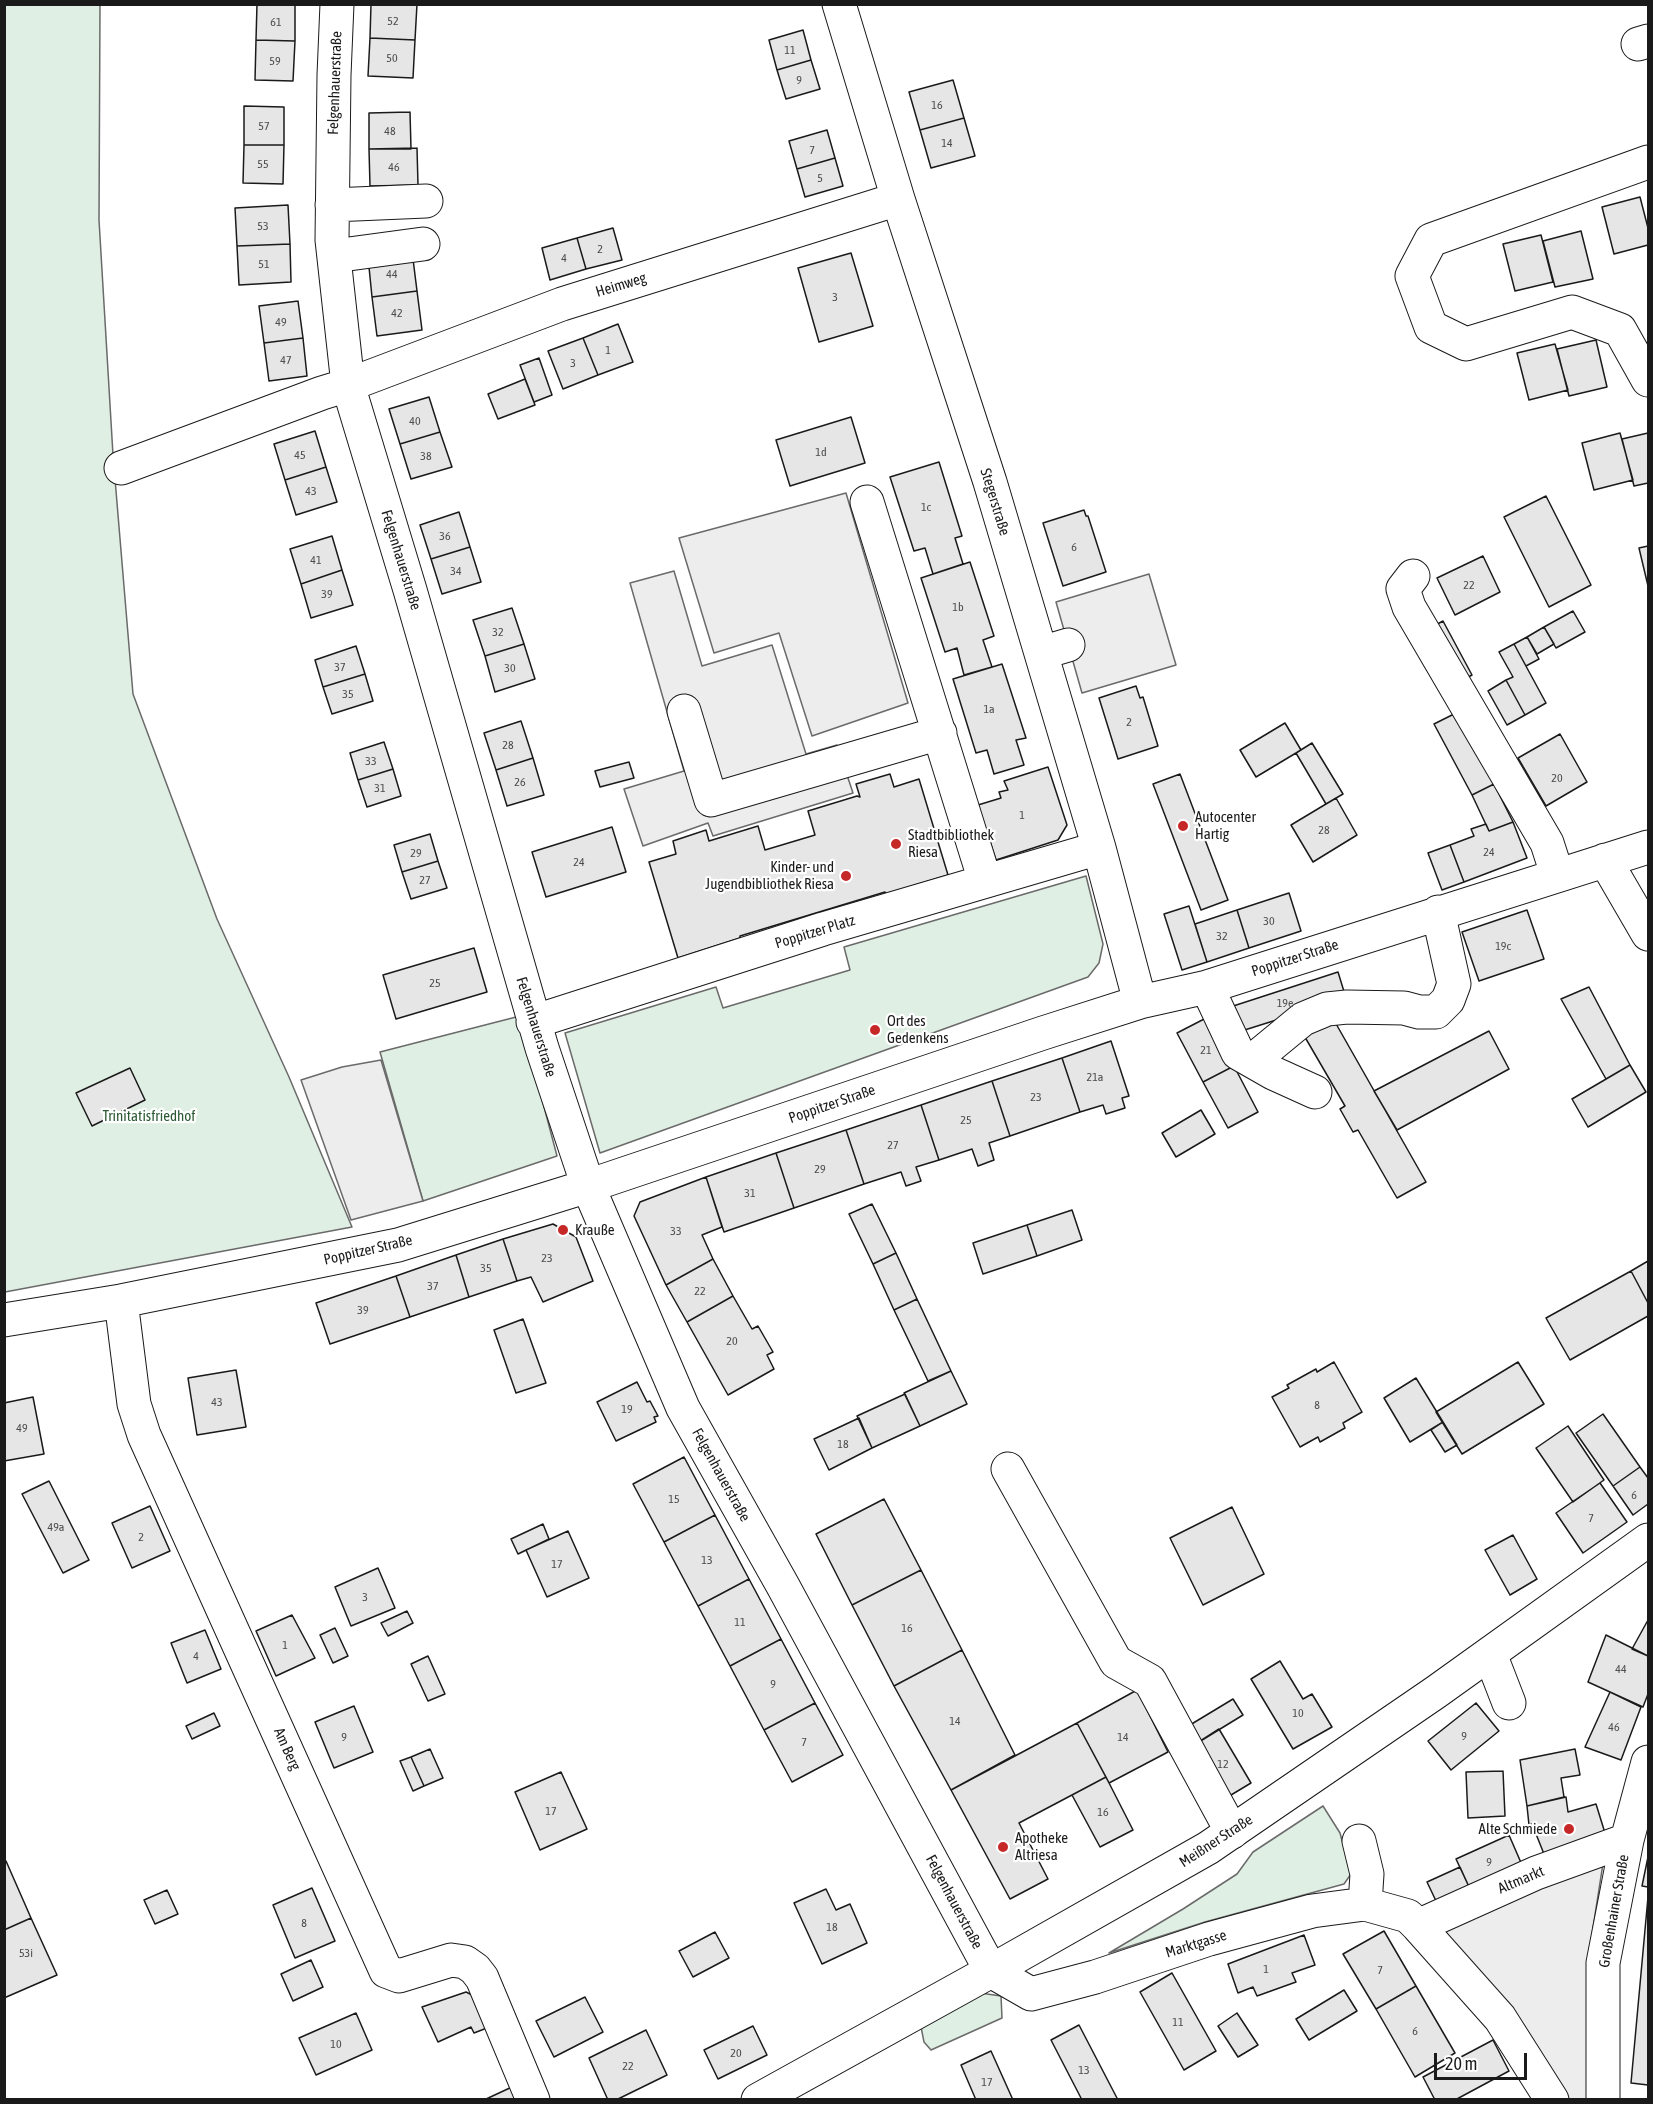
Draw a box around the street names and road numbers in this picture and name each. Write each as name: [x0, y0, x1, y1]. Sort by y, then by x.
street label: Felgenhauerstraße: [324, 31, 346, 135]
street label: Heimweg: [594, 269, 648, 301]
street label: Stegerstraße: [976, 466, 1014, 538]
street label: Felgenhauerstraße: [377, 508, 425, 612]
street label: Poppitzer Platz: [773, 911, 857, 953]
street label: Poppitzer Straße: [1249, 935, 1341, 981]
street label: Felgenhauerstraße: [512, 975, 560, 1079]
street label: Poppitzer Straße: [786, 1081, 878, 1127]
street label: Poppitzer Straße: [322, 1231, 414, 1269]
street label: Felgenhauerstraße: [688, 1425, 754, 1525]
street label: Am Berg: [270, 1725, 304, 1773]
street label: Meißner Straße: [1176, 1811, 1256, 1871]
street label: Felgenhauerstraße: [922, 1852, 986, 1952]
street label: Großenhainer Straße: [1595, 1853, 1633, 1969]
street label: Altmarkt: [1495, 1862, 1547, 1898]
street label: Marktgasse: [1163, 1926, 1229, 1962]

